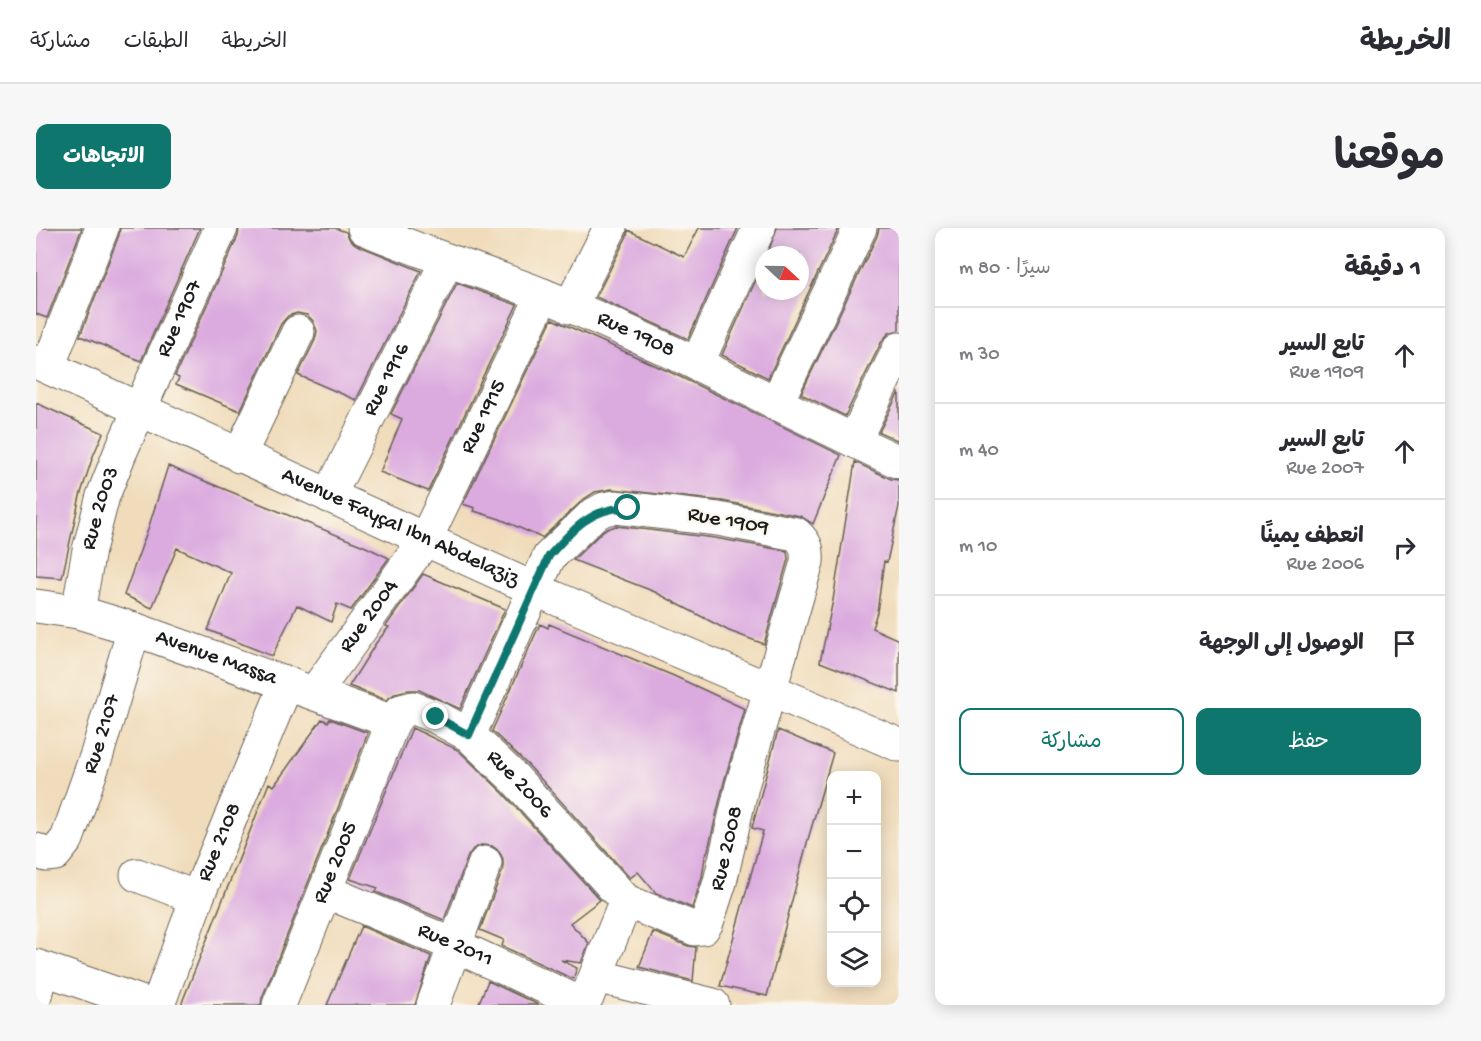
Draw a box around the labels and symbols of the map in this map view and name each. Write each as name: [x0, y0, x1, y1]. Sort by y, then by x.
north arrow: [755, 246, 809, 300]
street label: Rue 1907: [151, 276, 209, 362]
street label: Rue 1908: [592, 306, 679, 364]
street label: Rue 1916: [358, 338, 417, 421]
street label: Rue 1915: [455, 376, 513, 458]
street label: Rue 2003: [76, 463, 126, 553]
street label: Avenue Fayçal Ibn Abdelaziz: [277, 463, 524, 594]
route start: [614, 494, 640, 520]
street label: Rue 1909: [685, 502, 771, 542]
street label: Rue 2004: [334, 574, 405, 659]
street label: Avenue Massa: [152, 625, 281, 692]
street label: Rue 2107: [78, 691, 127, 778]
route end: [422, 703, 448, 729]
street label: Rue 2006: [480, 745, 559, 825]
street label: Rue 2108: [192, 799, 248, 886]
street label: Rue 2008: [705, 804, 750, 894]
street label: Rue 2005: [308, 818, 364, 908]
street label: Rue 2011: [413, 918, 497, 974]

